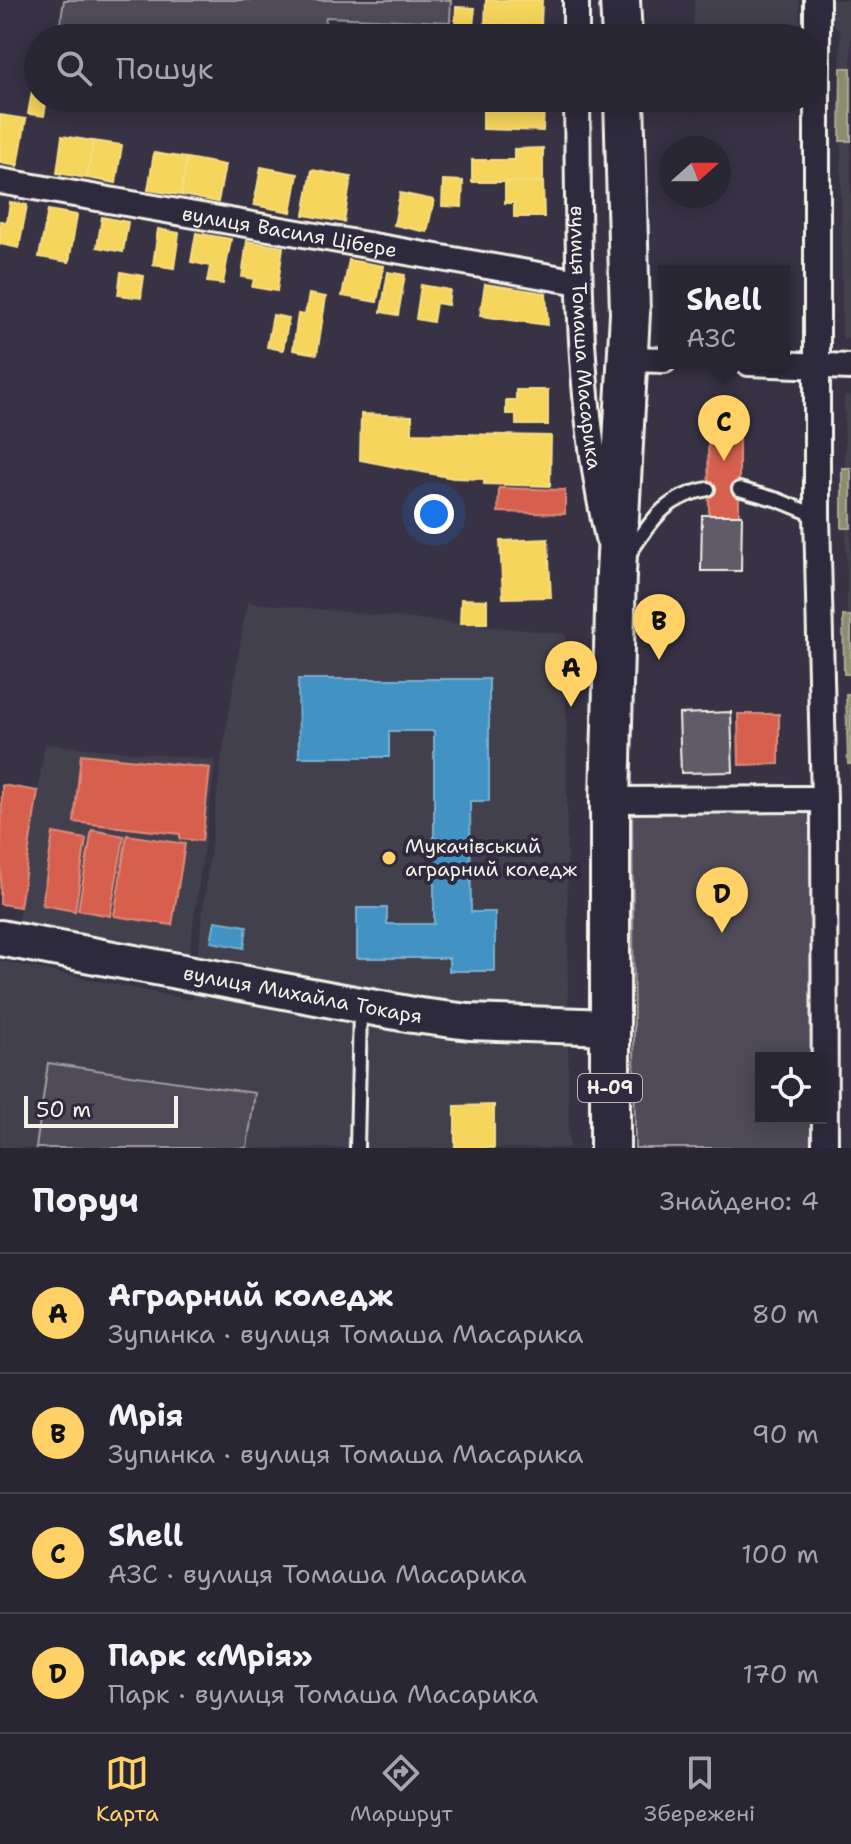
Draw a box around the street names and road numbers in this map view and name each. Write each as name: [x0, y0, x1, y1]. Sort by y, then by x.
street label: вулиця Василя Цібере: [180, 200, 399, 263]
street label: вулиця Томаша Масарика: [565, 206, 608, 472]
street label: вулиця Михайла Токаря: [181, 959, 424, 1029]
road number: Н-09: [578, 1074, 642, 1102]

